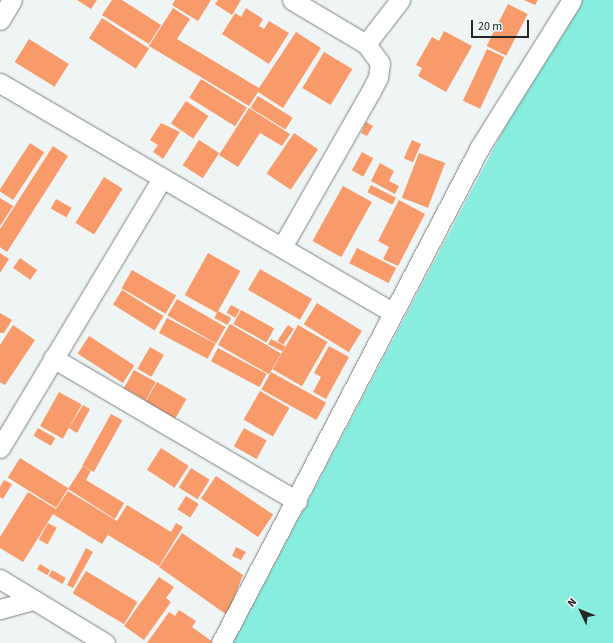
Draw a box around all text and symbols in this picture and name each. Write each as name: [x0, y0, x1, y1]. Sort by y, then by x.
scale bar: [473, 12, 531, 38]
text: 20 m: [478, 18, 502, 35]
north arrow: [561, 591, 601, 631]
text: N: [564, 595, 580, 610]

